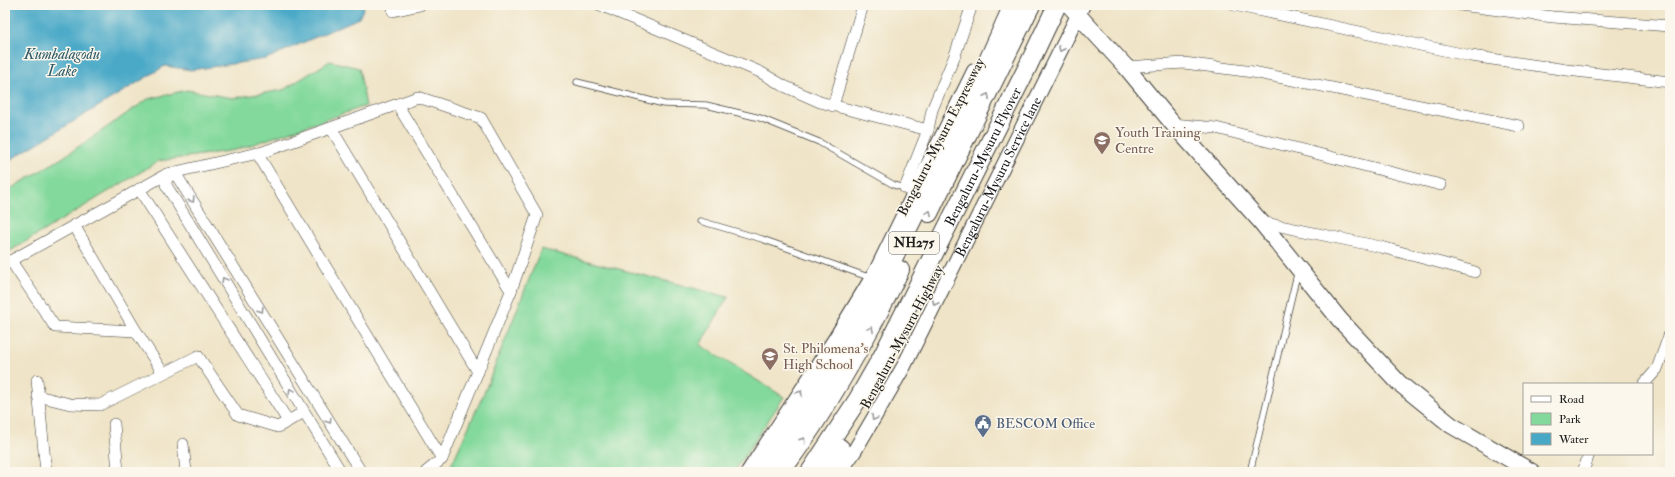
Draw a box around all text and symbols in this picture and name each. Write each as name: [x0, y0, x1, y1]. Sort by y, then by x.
water label: Kumbalagodu Lake: [23, 45, 100, 81]
one-way arrow: [1058, 45, 1066, 52]
street label: Bengaluru-Mysuru Expressway: [894, 54, 990, 219]
street label: Bengaluru-Mysuru Flyover: [941, 84, 1025, 229]
one-way arrow: [982, 93, 990, 101]
street label: Bengaluru-Mysuru Service lane: [951, 94, 1045, 260]
place label: Youth Training Centre: [1115, 124, 1202, 157]
school or university icon: Youth Training Centre: [1092, 130, 1112, 155]
one-way arrow: [187, 196, 195, 203]
one-way arrow: [924, 209, 932, 217]
road number: NH275: [889, 232, 939, 254]
street label: Bengaluru-Mysuru Highway: [857, 261, 948, 412]
one-way arrow: [221, 277, 228, 284]
one-way arrow: [932, 299, 940, 307]
one-way arrow: [256, 306, 263, 313]
one-way arrow: [866, 326, 873, 333]
place label: St. Philomena's High School: [783, 340, 868, 373]
school or university icon: St. Philomena's High School: [760, 346, 780, 371]
legend: [1523, 383, 1653, 455]
one-way arrow: [289, 388, 296, 395]
one-way arrow: [795, 390, 803, 397]
text: Road: [1559, 392, 1584, 407]
text: Park: [1559, 412, 1581, 427]
public building icon: BESCOM Office: [973, 413, 993, 438]
one-way arrow: [871, 414, 878, 421]
place label: BESCOM Office: [996, 415, 1095, 432]
one-way arrow: [325, 417, 332, 424]
text: Water: [1558, 432, 1589, 447]
one-way arrow: [799, 437, 806, 444]

